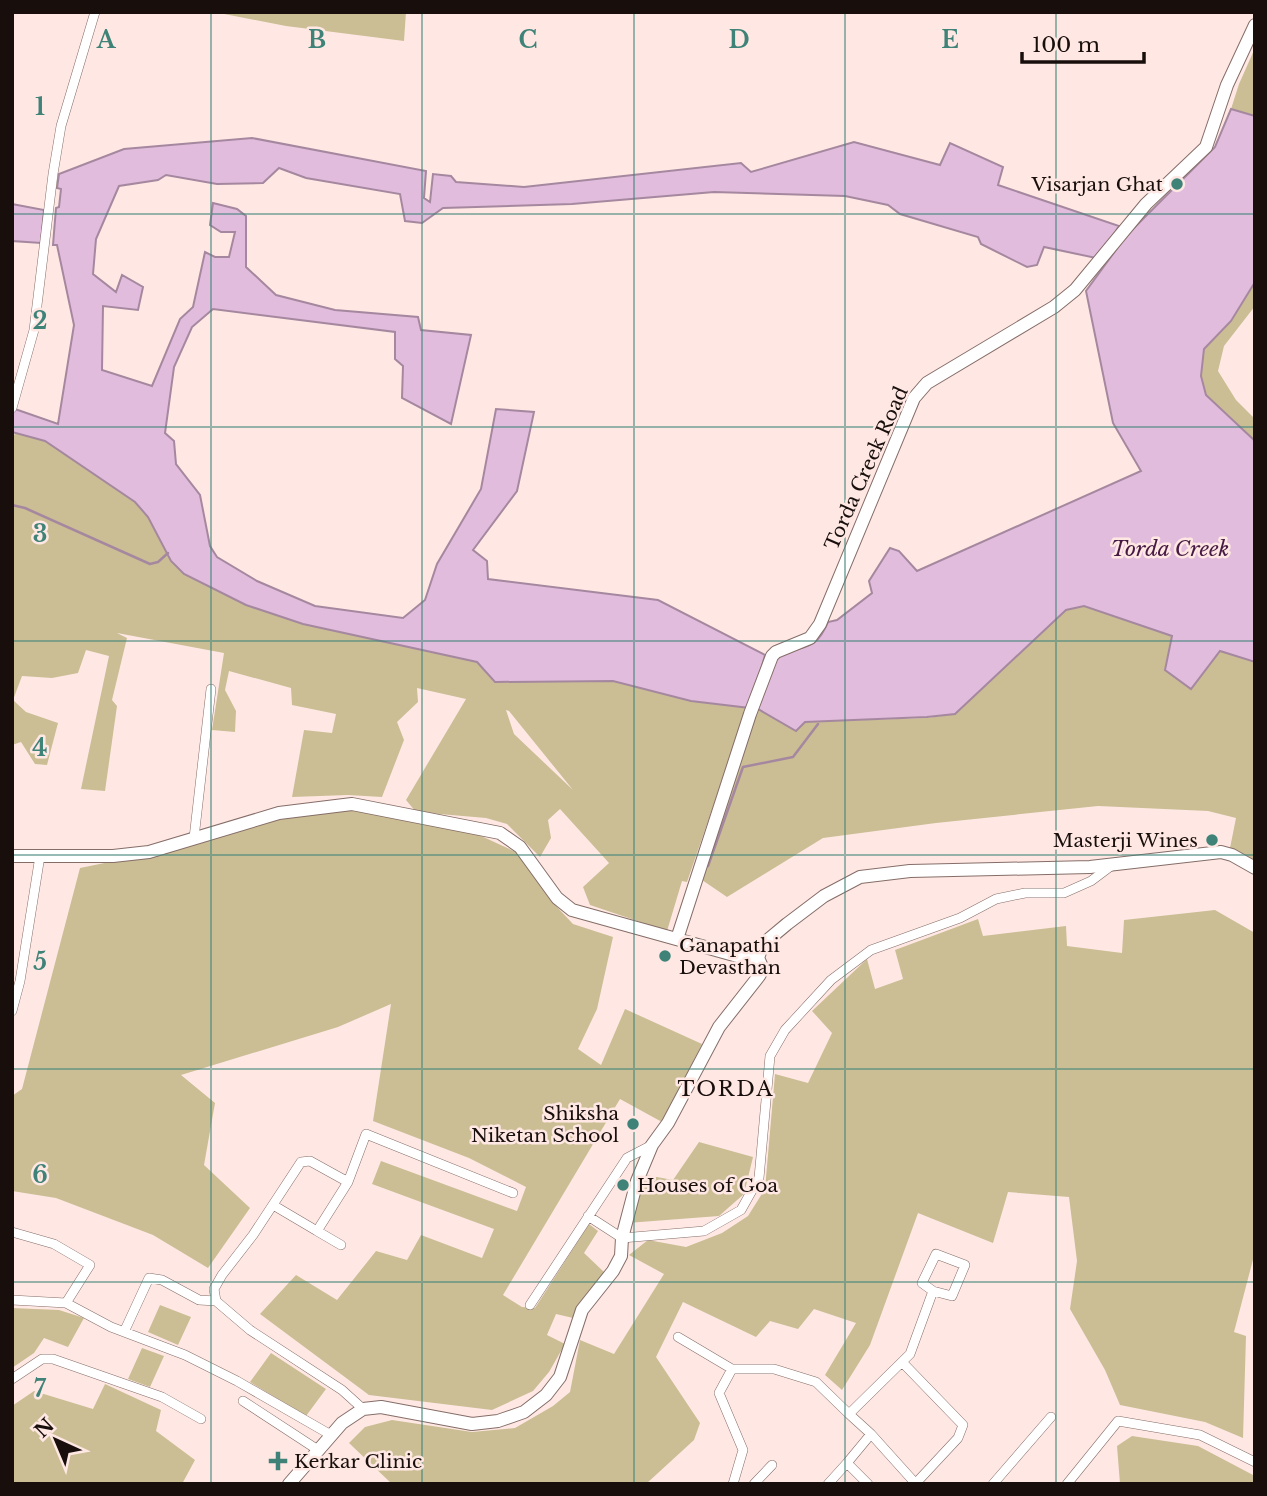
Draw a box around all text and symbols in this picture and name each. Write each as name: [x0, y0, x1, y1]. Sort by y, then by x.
scale bar: [1022, 21, 1144, 65]
text: A: [96, 26, 117, 54]
text: B: [308, 26, 326, 54]
text: C: [519, 26, 537, 54]
text: D: [728, 26, 750, 54]
text: E: [941, 26, 959, 54]
text: 100 m: [1032, 32, 1100, 58]
text: 1: [35, 93, 45, 121]
place label: Visarjan Ghat: [1030, 173, 1164, 196]
marker: Visarjan Ghat: [1169, 176, 1185, 192]
text: 2: [33, 307, 47, 335]
street label: Torda Creek Road: [820, 383, 913, 553]
text: 3: [33, 520, 47, 548]
water label: Torda Creek: [1111, 536, 1229, 562]
text: 4: [32, 734, 48, 762]
place label: Masterji Wines: [1053, 829, 1198, 852]
marker: Masterji Wines: [1204, 832, 1220, 848]
place label: Ganapathi Devasthan: [679, 934, 781, 979]
text: 5: [33, 948, 47, 976]
marker: Ganapathi Devasthan: [657, 948, 673, 964]
district label: TORDA: [677, 1076, 775, 1102]
place label: Shiksha Niketan School: [471, 1102, 619, 1147]
marker: Shiksha Niketan School: [625, 1116, 641, 1132]
text: 6: [32, 1161, 48, 1189]
place label: Houses of Goa: [637, 1174, 778, 1197]
marker: Houses of Goa: [615, 1177, 631, 1193]
text: 7: [34, 1375, 47, 1403]
north arrow: [21, 1405, 91, 1475]
text: N: [30, 1414, 59, 1443]
place label: Kerkar Clinic: [294, 1450, 422, 1473]
marker: Kerkar Clinic: [268, 1451, 288, 1471]

